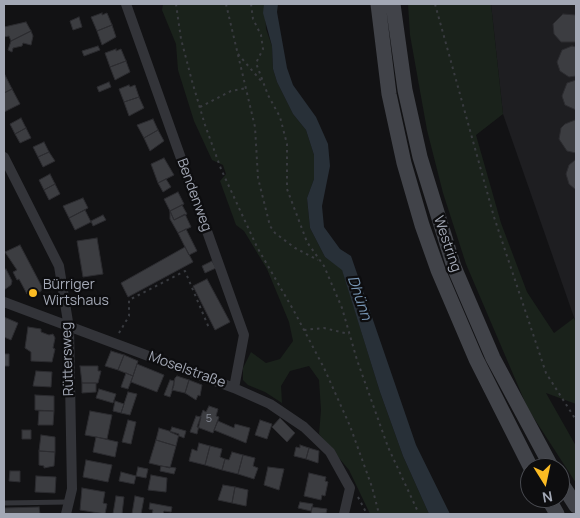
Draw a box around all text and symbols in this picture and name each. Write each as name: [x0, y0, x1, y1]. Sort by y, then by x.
street label: Bendenweg: [173, 156, 215, 234]
street label: Westring: [430, 214, 464, 274]
water label: Dhünn: [343, 273, 375, 323]
place label: Bürriger Wirtshaus: [43, 277, 109, 310]
marker: Bürriger Wirtshaus: [27, 287, 39, 299]
street label: Rüttersweg: [58, 321, 78, 397]
street label: Moselstraße: [146, 348, 228, 392]
house number: 5: [206, 412, 212, 426]
north arrow: [520, 458, 570, 508]
text: N: [541, 487, 554, 508]

